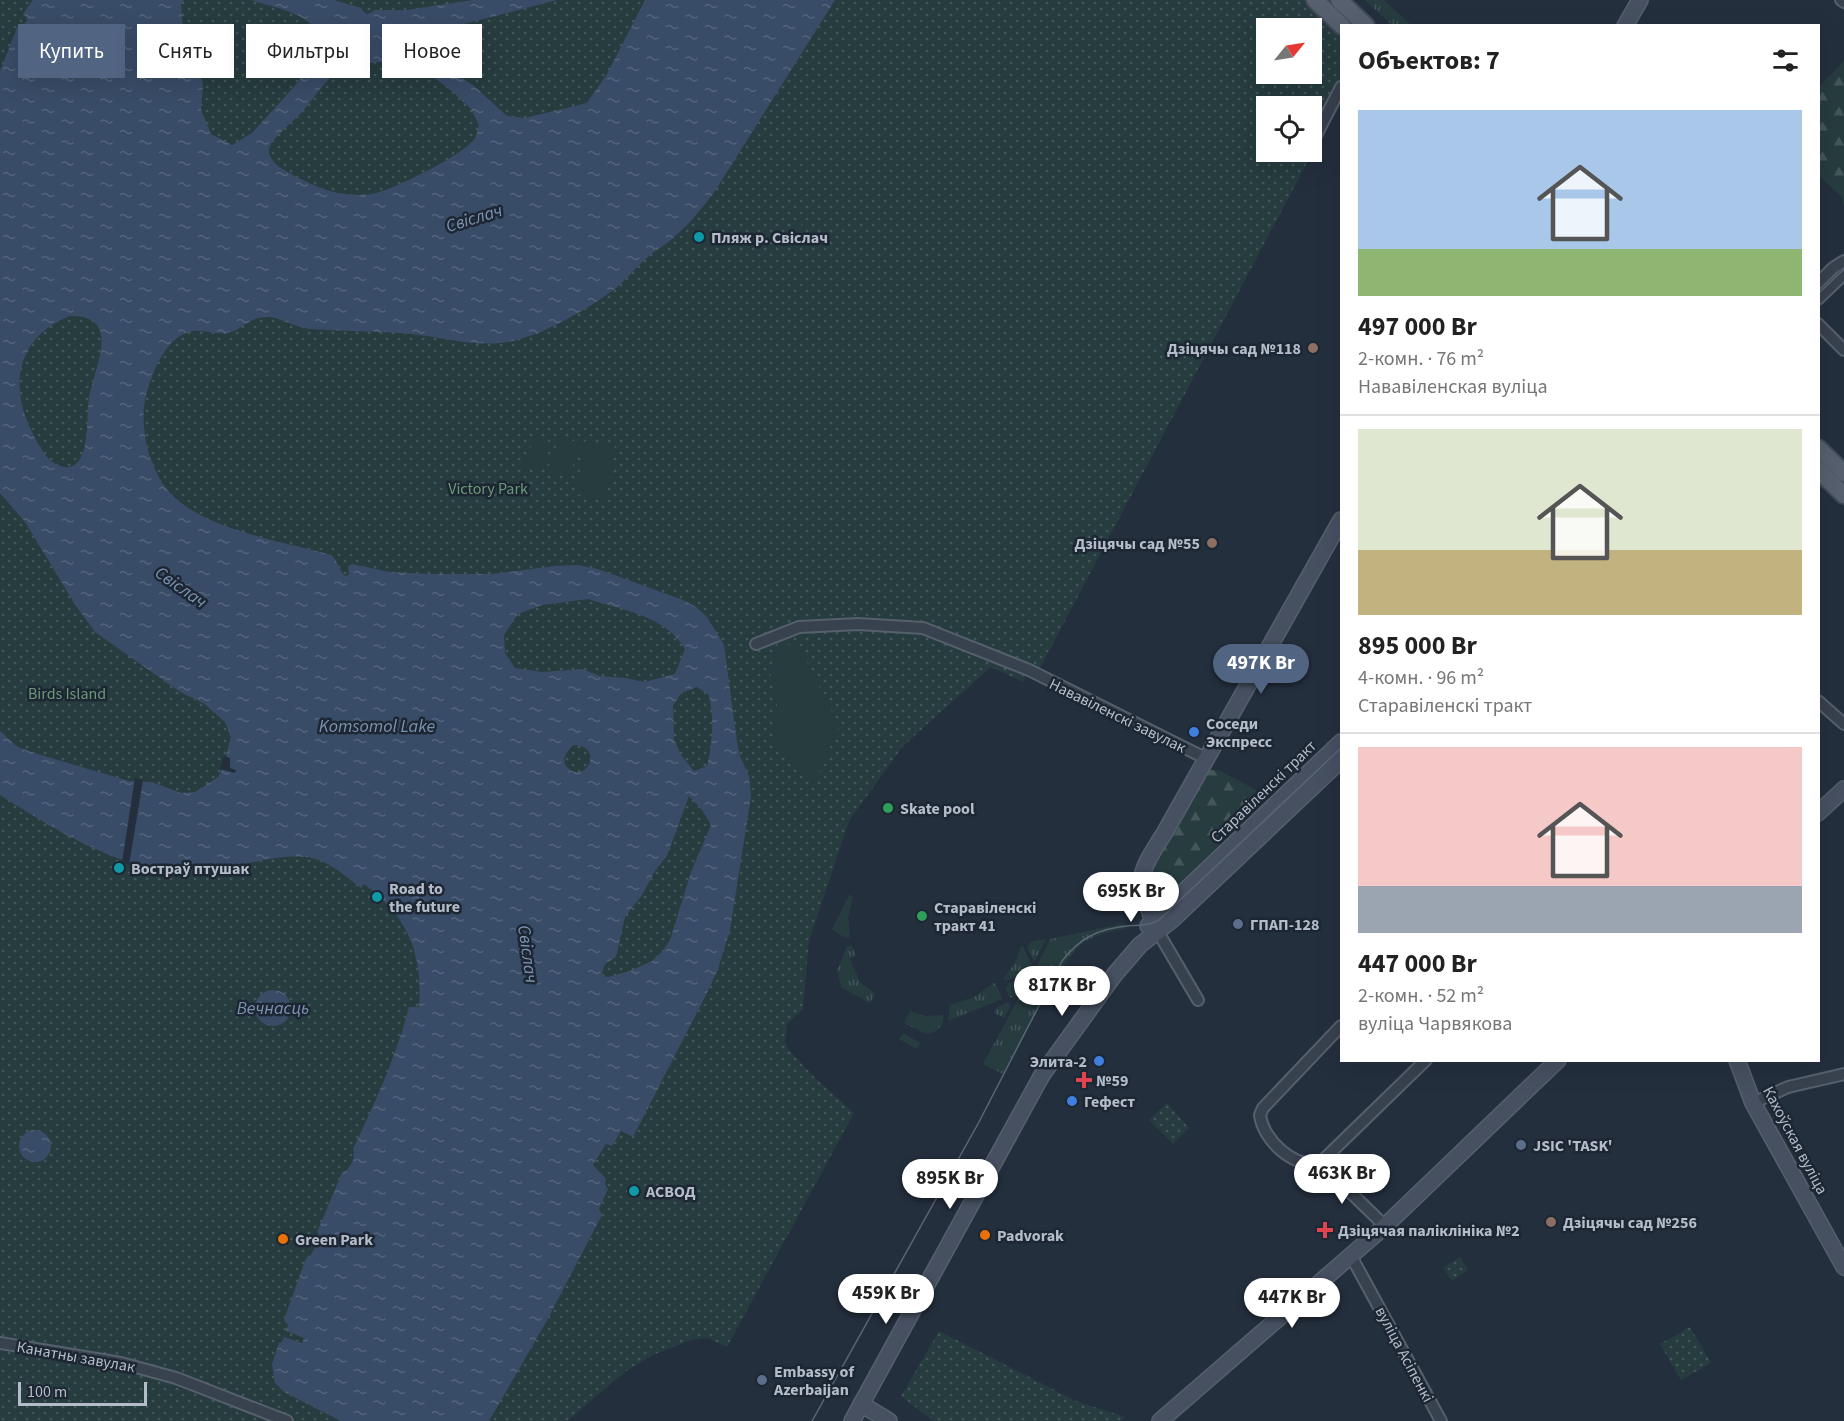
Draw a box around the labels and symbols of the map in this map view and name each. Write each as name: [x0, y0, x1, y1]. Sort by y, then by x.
north arrow: [1256, 18, 1322, 84]
water label: Свіслач: [443, 198, 506, 239]
place label: Пляж р. Свіслач: [711, 227, 828, 249]
marker: Пляж р. Свіслач: [692, 230, 706, 244]
place label: Дзіцячы сад №118: [1167, 338, 1301, 360]
marker: Дзіцячы сад №118: [1306, 341, 1320, 355]
park label: Victory Park: [448, 478, 528, 500]
place label: Дзіцячы сад №55: [1075, 533, 1200, 555]
marker: Дзіцячы сад №55: [1205, 536, 1219, 550]
water label: Свіслач: [150, 560, 212, 614]
pin: 497K Br: [1206, 644, 1316, 695]
street label: Нававіленскі завулак: [1045, 673, 1190, 759]
park label: Birds Island: [28, 683, 106, 705]
place label: Соседи Экспресс: [1206, 713, 1273, 753]
water label: Komsomol Lake: [319, 714, 436, 739]
marker: Соседи Экспресс: [1187, 725, 1201, 739]
street label: Старавіленскі тракт: [1206, 735, 1321, 848]
place label: Skate pool: [900, 798, 975, 820]
marker: Skate pool: [881, 801, 895, 815]
place label: Востраў птушак: [131, 858, 249, 880]
marker: Востраў птушак: [112, 861, 126, 875]
pin: 695K Br: [1076, 872, 1186, 923]
place label: Road to the future: [389, 878, 460, 918]
marker: Road to the future: [370, 890, 384, 904]
place label: Старавіленскі тракт 41: [934, 897, 1036, 937]
marker: Старавіленскі тракт 41: [915, 909, 929, 923]
place label: ГПАП-128: [1250, 914, 1319, 936]
marker: ГПАП-128: [1231, 917, 1245, 931]
water label: Свіслач: [511, 924, 544, 985]
pin: 817K Br: [1007, 966, 1117, 1017]
water label: Вечнасць: [237, 996, 309, 1021]
place label: Элита-2: [1030, 1051, 1087, 1073]
marker: Элита-2: [1092, 1054, 1106, 1068]
place label: №59: [1096, 1070, 1128, 1092]
marker: №59: [1077, 1073, 1091, 1087]
street label: Кахоўская вуліца: [1757, 1082, 1833, 1198]
place label: Гефест: [1084, 1091, 1135, 1113]
marker: Гефест: [1065, 1094, 1079, 1108]
place label: JSIC 'TASK': [1533, 1135, 1613, 1157]
marker: JSIC 'TASK': [1514, 1138, 1528, 1152]
pin: 463K Br: [1287, 1154, 1397, 1205]
pin: 895K Br: [895, 1159, 1005, 1210]
place label: АСВОД: [645, 1181, 696, 1203]
marker: АСВОД: [627, 1184, 641, 1198]
place label: Дзіцячы сад №256: [1563, 1212, 1697, 1234]
marker: Дзіцячы сад №256: [1544, 1215, 1558, 1229]
place label: Дзіцячая паліклініка №2: [1338, 1220, 1520, 1242]
marker: Дзіцячая паліклініка №2: [1316, 1221, 1334, 1239]
place label: Padvorak: [997, 1225, 1064, 1247]
marker: Padvorak: [978, 1228, 992, 1242]
place label: Green Park: [295, 1229, 373, 1251]
marker: Green Park: [276, 1232, 290, 1246]
pin: 459K Br: [831, 1274, 941, 1325]
pin: 447K Br: [1237, 1278, 1347, 1329]
street label: вуліца Асіпенкі: [1370, 1303, 1439, 1406]
street label: Канатны завулак: [15, 1336, 137, 1378]
place label: Embassy of Azerbaijan: [773, 1361, 854, 1401]
marker: Embassy of Azerbaijan: [755, 1373, 769, 1387]
scale bar: [18, 1379, 147, 1406]

